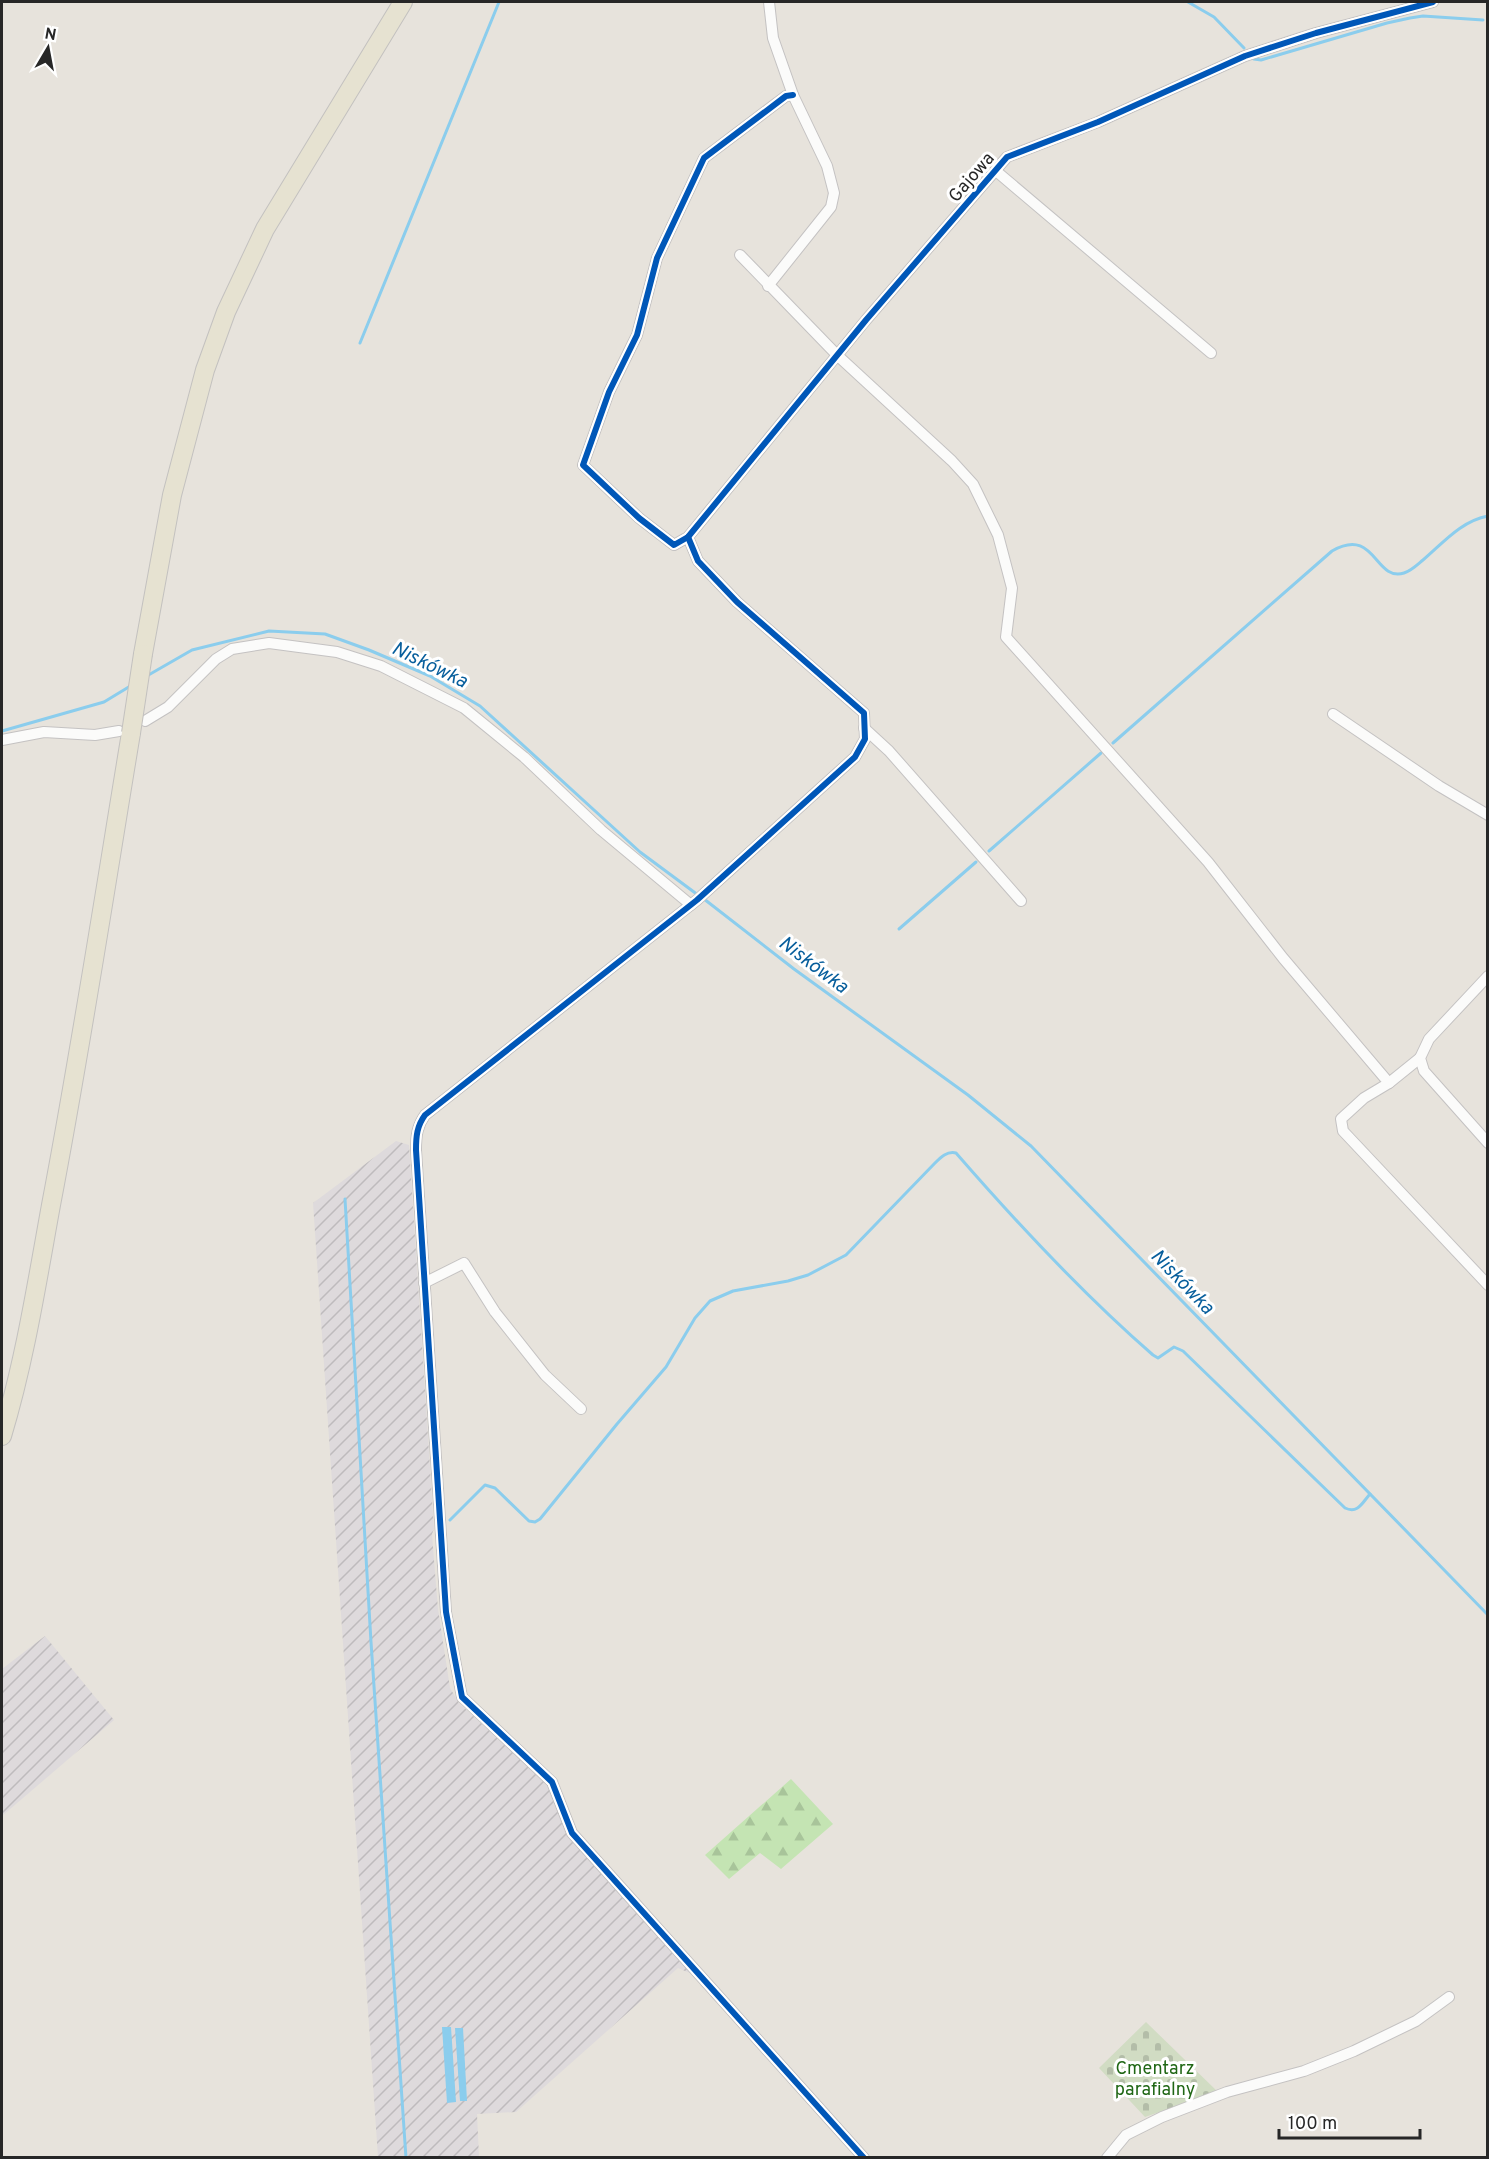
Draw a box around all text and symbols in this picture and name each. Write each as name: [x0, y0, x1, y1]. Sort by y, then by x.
north arrow: [18, 18, 78, 78]
text: N: [43, 24, 58, 46]
street label: Gajowa: [944, 148, 1000, 208]
water label: Niskówka: [387, 636, 472, 696]
water label: Niskówka: [773, 931, 854, 1001]
water label: Niskówka: [1144, 1244, 1220, 1321]
park label: Cmentarz parafialny: [1115, 2058, 1195, 2102]
scale bar: [1279, 2102, 1420, 2140]
text: 100 m: [1288, 2113, 1337, 2136]

